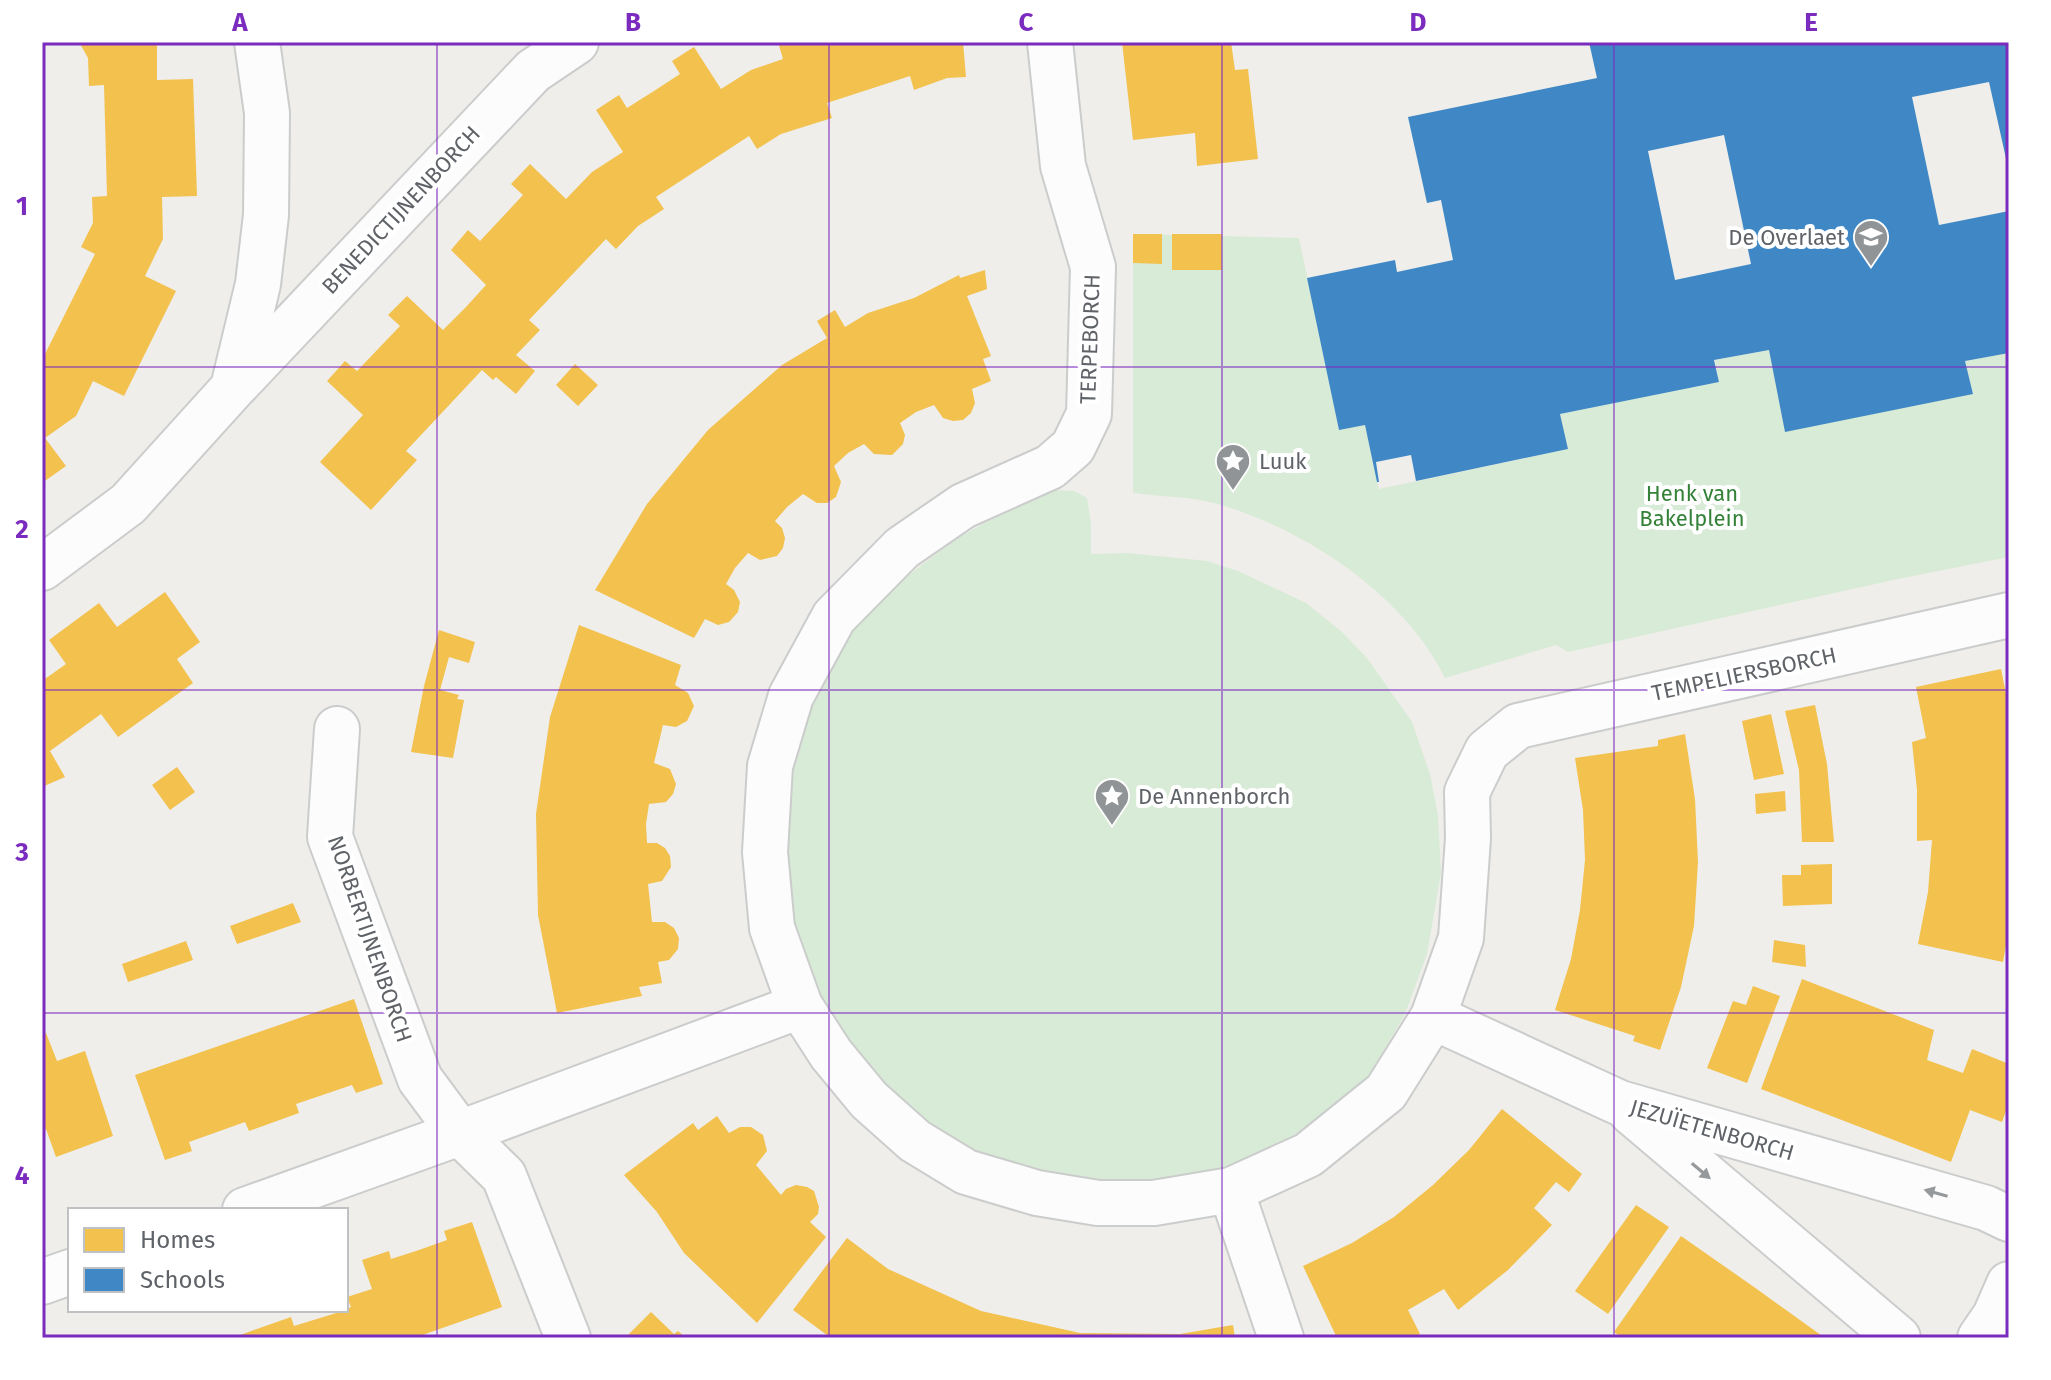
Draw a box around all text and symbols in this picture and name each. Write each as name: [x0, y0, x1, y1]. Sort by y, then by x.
text: A: [231, 7, 248, 38]
text: B: [625, 7, 641, 38]
text: C: [1019, 7, 1034, 38]
text: D: [1410, 7, 1427, 38]
text: E: [1804, 7, 1818, 38]
street label: BENEDICTIJNENBORCH: [316, 120, 486, 300]
text: 1: [16, 191, 28, 222]
school or university icon: De Overlaet: [1852, 218, 1890, 268]
place label: De Overlaet: [1728, 224, 1845, 251]
street label: TERPEBORCH: [1074, 274, 1106, 404]
place icon: Luuk: [1214, 442, 1252, 492]
place label: Luuk: [1259, 448, 1307, 475]
park label: Henk van Bakelplein: [1639, 480, 1745, 532]
text: 2: [15, 514, 29, 545]
street label: TEMPELIERSBORCH: [1649, 641, 1839, 707]
place icon: De Annenborch: [1093, 777, 1131, 827]
place label: De Annenborch: [1138, 783, 1290, 810]
street label: NORBERTIJNENBORCH: [322, 832, 418, 1046]
text: 3: [14, 837, 29, 868]
street label: JEZUÏETENBORCH: [1627, 1094, 1797, 1166]
text: 4: [15, 1160, 30, 1191]
one-way arrow: [1691, 1162, 1711, 1179]
one-way arrow: [1923, 1187, 1948, 1199]
legend: [68, 1208, 348, 1312]
text: Homes: [140, 1226, 215, 1254]
text: Schools: [140, 1266, 225, 1294]

